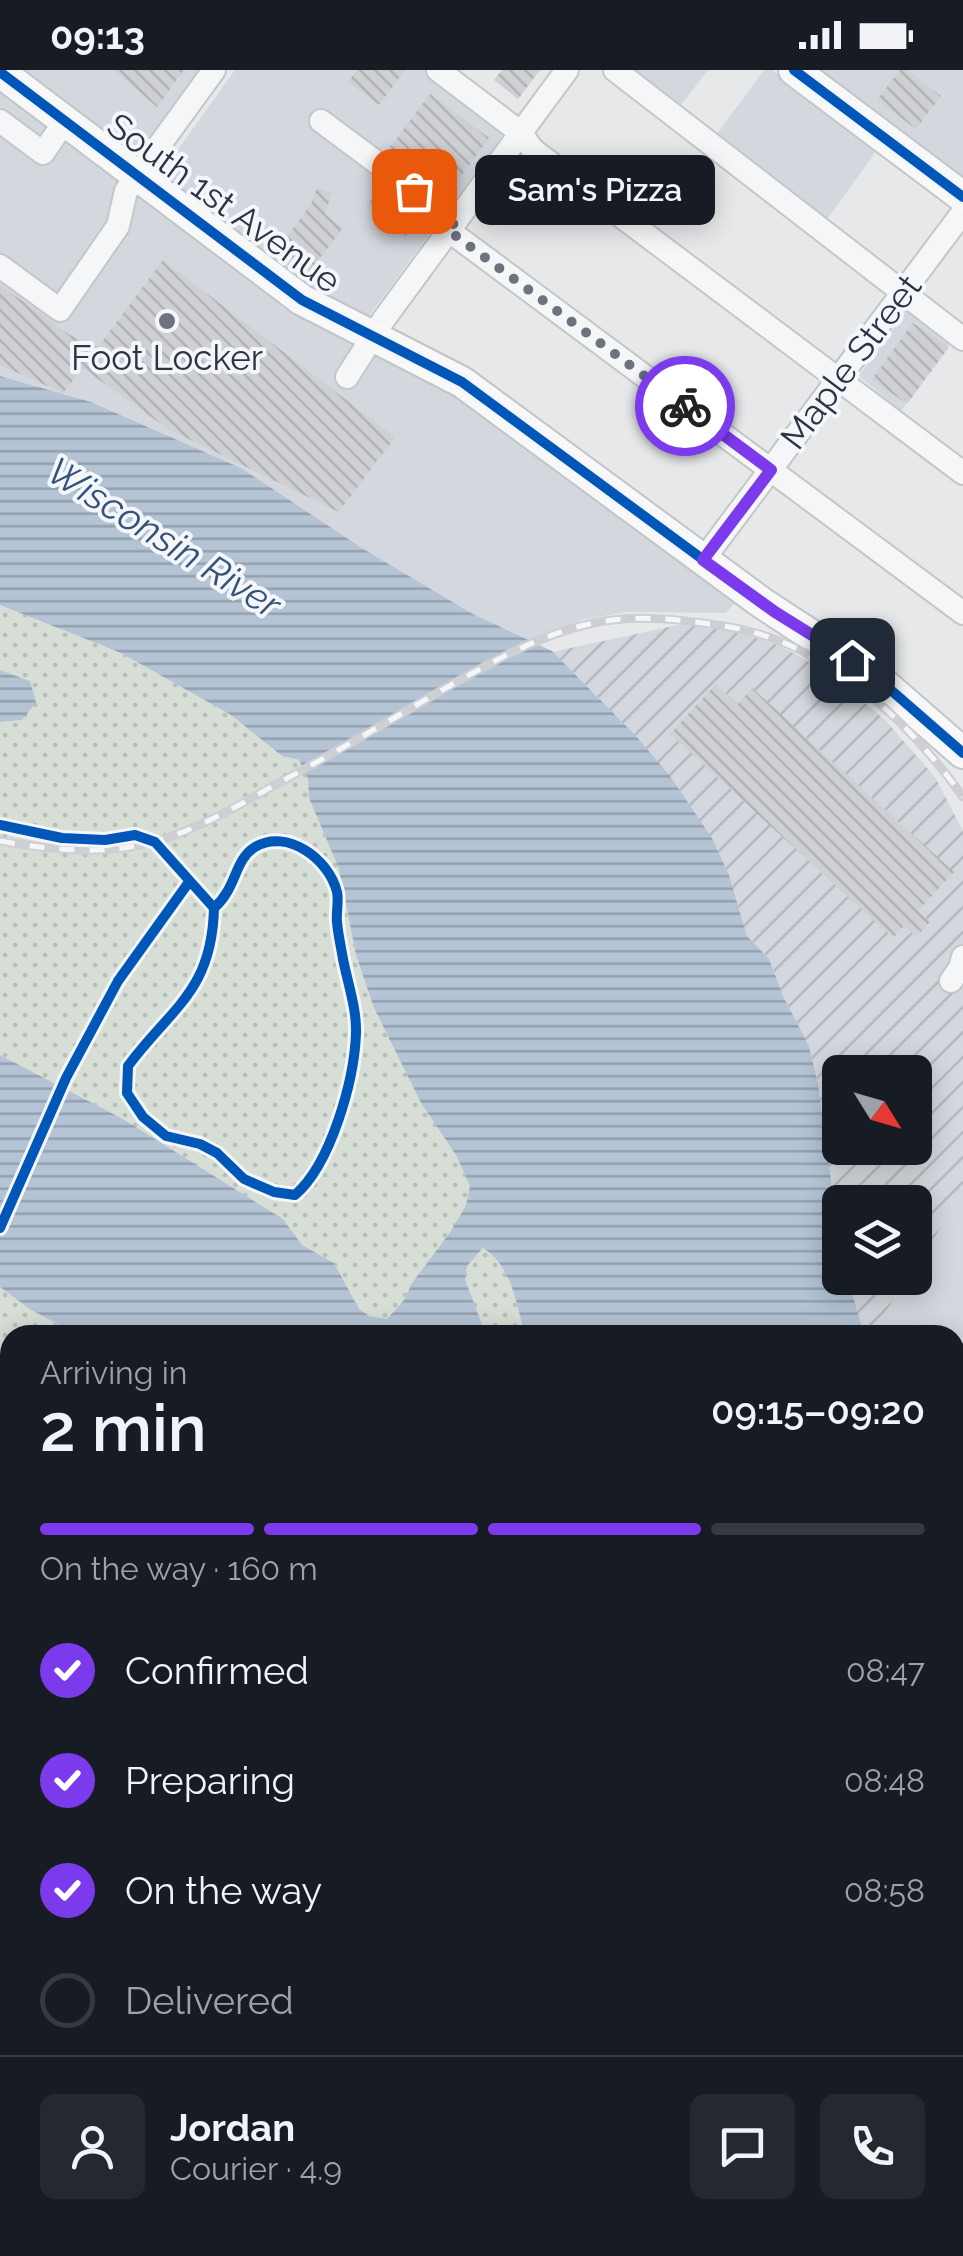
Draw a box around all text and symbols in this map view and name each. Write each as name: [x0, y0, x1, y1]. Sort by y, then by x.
text: 09:13: [50, 13, 145, 58]
street label: South 1st Avenue: [100, 104, 349, 301]
pin: [372, 149, 457, 234]
callout: Sam's Pizza: [474, 156, 714, 226]
icon: bag: [387, 164, 442, 219]
text: Sam's Pizza: [508, 171, 682, 208]
street label: Maple Street: [772, 266, 929, 457]
marker: Foot Locker: [156, 310, 178, 332]
place label: Foot Locker: [71, 337, 263, 378]
courier: [635, 356, 735, 456]
icon: bike: [658, 379, 713, 434]
water label: Wisconsin River: [39, 448, 291, 628]
pin: [810, 618, 895, 703]
icon: home: [825, 633, 880, 688]
north arrow: [822, 1055, 932, 1165]
map controls: [822, 1055, 932, 1295]
button: layers: [822, 1185, 932, 1295]
text: Arriving in: [40, 1354, 187, 1391]
text: 09:15–09:20: [711, 1388, 925, 1433]
text: 2 min: [40, 1390, 207, 1466]
text: On the way · 160 m: [40, 1550, 318, 1587]
icon: check: [40, 1643, 95, 1698]
text: Confirmed: [125, 1648, 309, 1693]
text: 08:47: [846, 1652, 925, 1689]
icon: check: [40, 1753, 95, 1808]
text: Preparing: [125, 1758, 295, 1803]
text: 08:48: [844, 1762, 925, 1799]
icon: check: [40, 1863, 95, 1918]
text: On the way: [125, 1868, 322, 1913]
text: 08:58: [844, 1872, 925, 1909]
text: Delivered: [125, 1978, 294, 2023]
button: person: [40, 2094, 145, 2199]
button: chat: [690, 2094, 795, 2199]
button: phone: [820, 2094, 925, 2199]
text: Jordan: [170, 2105, 295, 2150]
text: Courier · 4.9: [170, 2150, 342, 2187]

